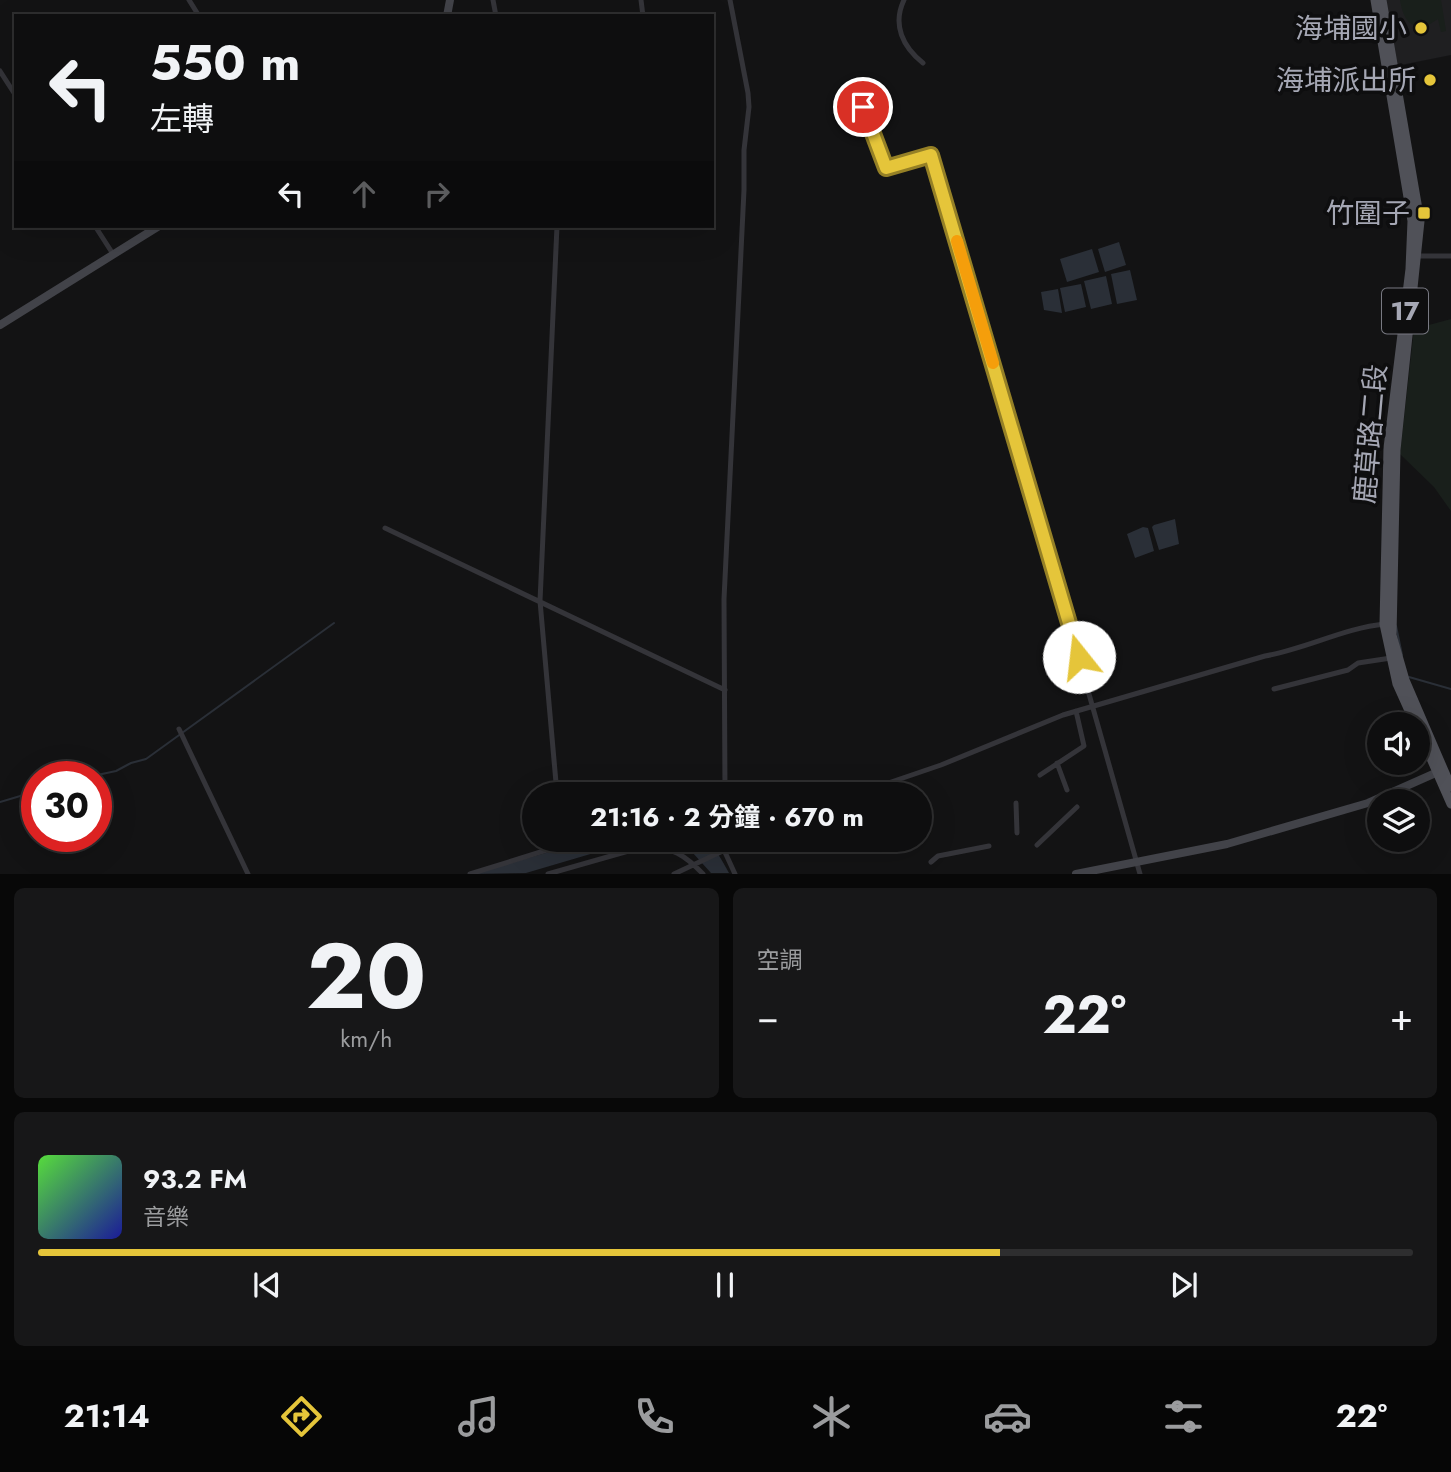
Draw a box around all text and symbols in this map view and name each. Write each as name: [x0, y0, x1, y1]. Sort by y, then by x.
place label: 海埔國小: [1295, 8, 1407, 49]
marker: 海埔國小: [1413, 20, 1429, 36]
text: 550 m: [150, 28, 301, 98]
icon: left: [35, 42, 126, 133]
place label: 海埔派出所: [1276, 60, 1416, 101]
marker: 海埔派出所: [1422, 72, 1438, 88]
pin: [833, 77, 893, 137]
icon: arrive: [844, 88, 882, 126]
text: 左轉: [150, 96, 214, 142]
icon: left: [272, 175, 310, 213]
icon: ahead: [345, 175, 383, 213]
icon: right: [418, 175, 456, 213]
place label: 竹圍子: [1326, 193, 1410, 234]
marker: 竹圍子: [1416, 205, 1432, 221]
road number: 17: [1382, 288, 1428, 334]
street label: 鹿草路二段: [1344, 363, 1397, 506]
position arrow: [1042, 620, 1116, 694]
map controls: [1367, 712, 1430, 852]
button: sound: [1367, 712, 1430, 775]
speed limit sign: 30: [21, 761, 112, 852]
button: layers: [1367, 789, 1430, 852]
text: 21:16 · 2 分鐘 · 670 m: [590, 798, 864, 836]
text: 20: [306, 911, 426, 1042]
text: 空調: [757, 943, 803, 977]
text: 22°: [1042, 977, 1126, 1053]
text: −: [757, 989, 779, 1044]
text: +: [1390, 989, 1413, 1044]
text: km/h: [340, 1022, 392, 1056]
text: 93.2 FM: [143, 1160, 247, 1198]
text: 音樂: [143, 1200, 189, 1234]
icon: previous: [248, 1266, 286, 1304]
icon: pause: [706, 1266, 744, 1304]
icon: next: [1165, 1266, 1203, 1304]
icon: directions: [277, 1392, 326, 1441]
icon: music: [454, 1392, 503, 1441]
icon: phone: [630, 1392, 679, 1441]
icon: climate: [807, 1392, 856, 1441]
icon: car: [983, 1392, 1032, 1441]
icon: filters: [1159, 1392, 1208, 1441]
text: 21:14: [64, 1393, 150, 1439]
text: 22°: [1336, 1393, 1387, 1439]

